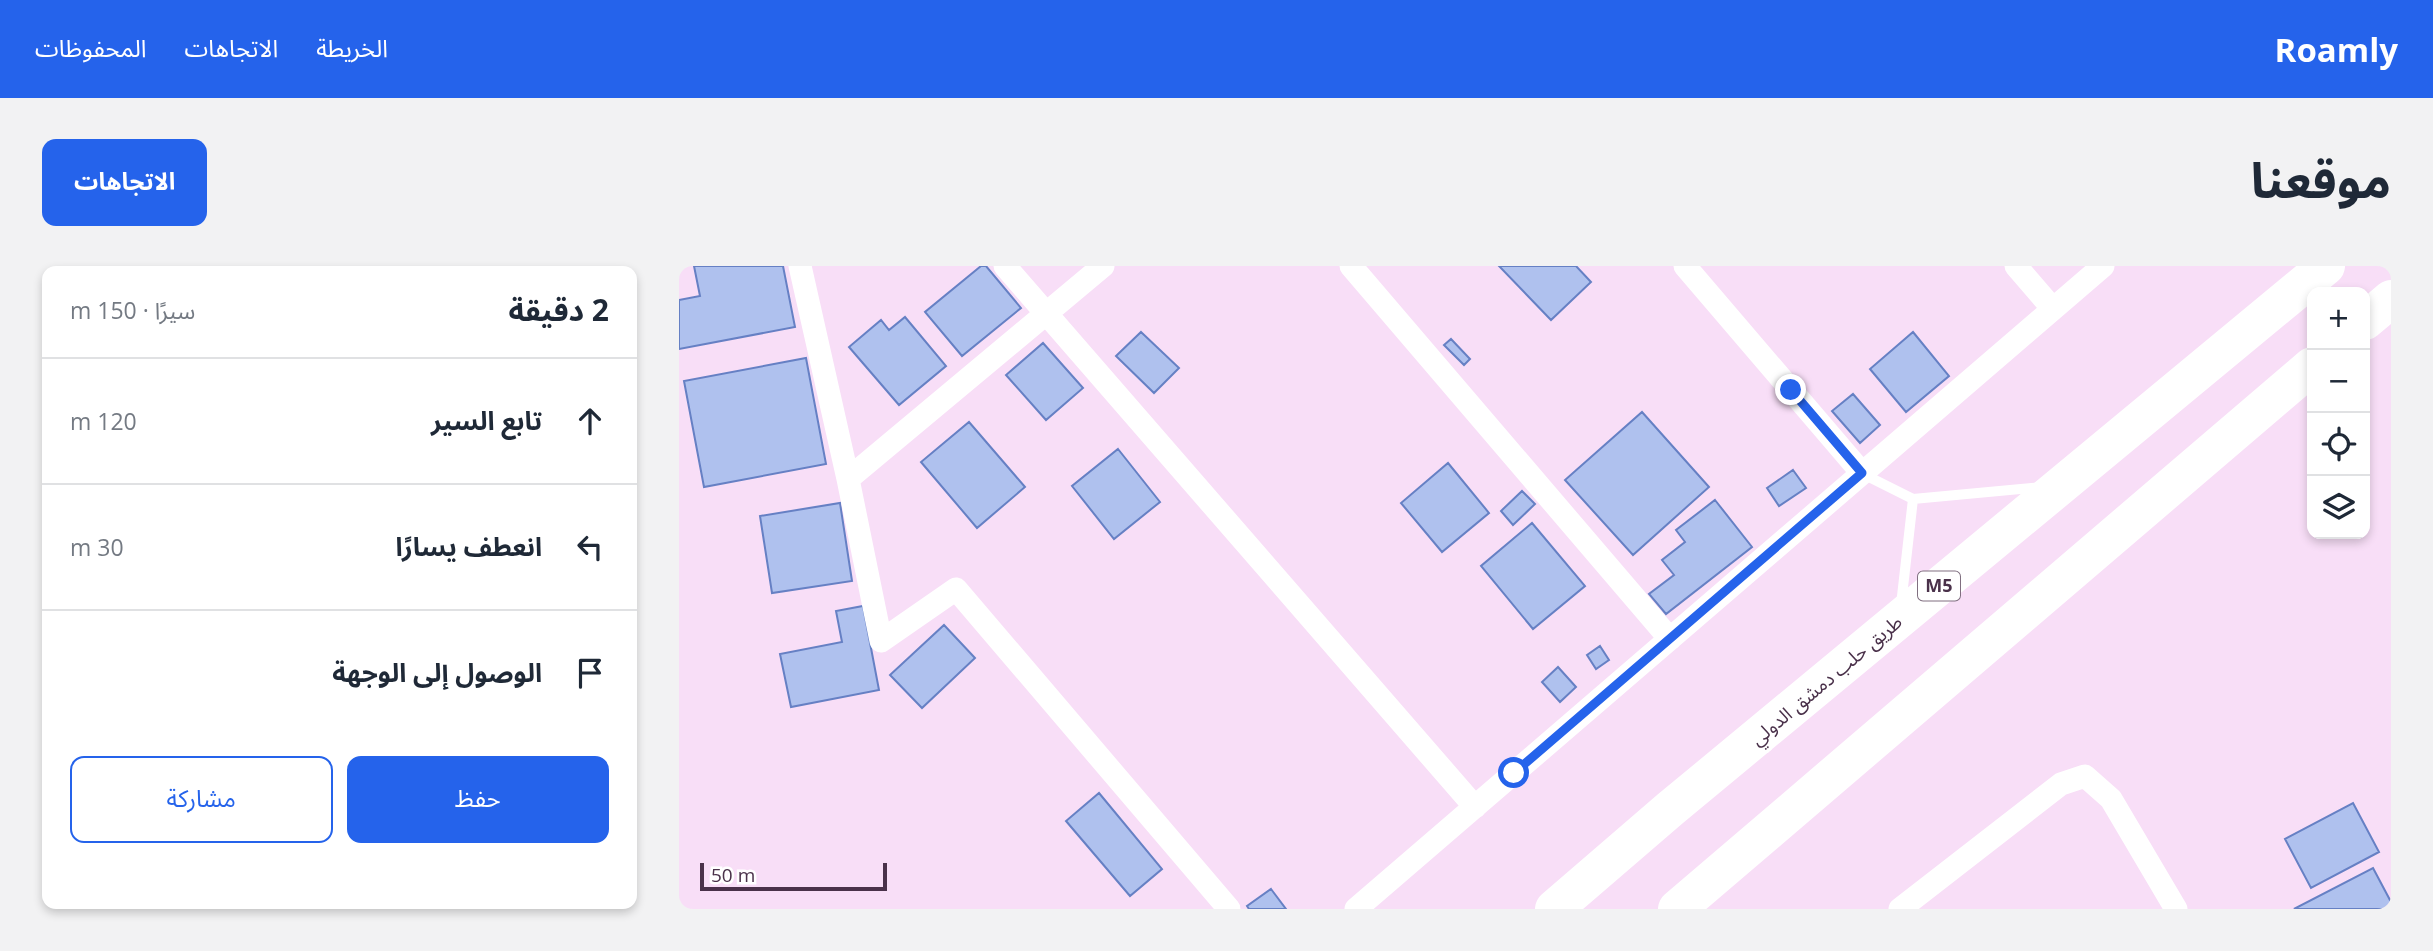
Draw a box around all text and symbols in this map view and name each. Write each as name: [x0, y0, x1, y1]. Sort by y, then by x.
text: Roamly: [2275, 27, 2398, 72]
text: المحفوظات: [35, 31, 146, 64]
text: الاتجاهات: [184, 31, 278, 64]
text: الخريطة: [316, 31, 388, 64]
button: الاتجاهات: [42, 139, 207, 226]
text: موقعنا: [2251, 146, 2391, 212]
map controls: [2307, 287, 2370, 539]
button: +: [2307, 287, 2370, 350]
text: 2 دقيقة: [509, 289, 609, 330]
text: سيرًا · 150 m: [70, 294, 195, 326]
button: −: [2307, 350, 2370, 413]
route end: [1775, 374, 1806, 405]
text: تابع السير: [431, 402, 542, 438]
icon: ahead: [571, 402, 609, 440]
text: 120 m: [70, 405, 137, 437]
button: locate: [2307, 413, 2370, 476]
button: layers: [2307, 476, 2370, 539]
text: انعطف يسارًا: [396, 528, 542, 564]
icon: left: [571, 528, 609, 566]
text: 30 m: [70, 531, 124, 563]
road number: M5: [1918, 572, 1960, 600]
street label: طريق حلب دمشق الدولي: [1745, 609, 1909, 753]
text: الوصول إلى الوجهة: [332, 654, 542, 690]
icon: arrive: [571, 654, 609, 692]
button: مشاركة: [70, 756, 333, 843]
button: حفظ: [347, 756, 609, 843]
route start: [1498, 757, 1529, 788]
scale bar: [700, 860, 887, 892]
text: 50 m: [711, 862, 755, 888]

